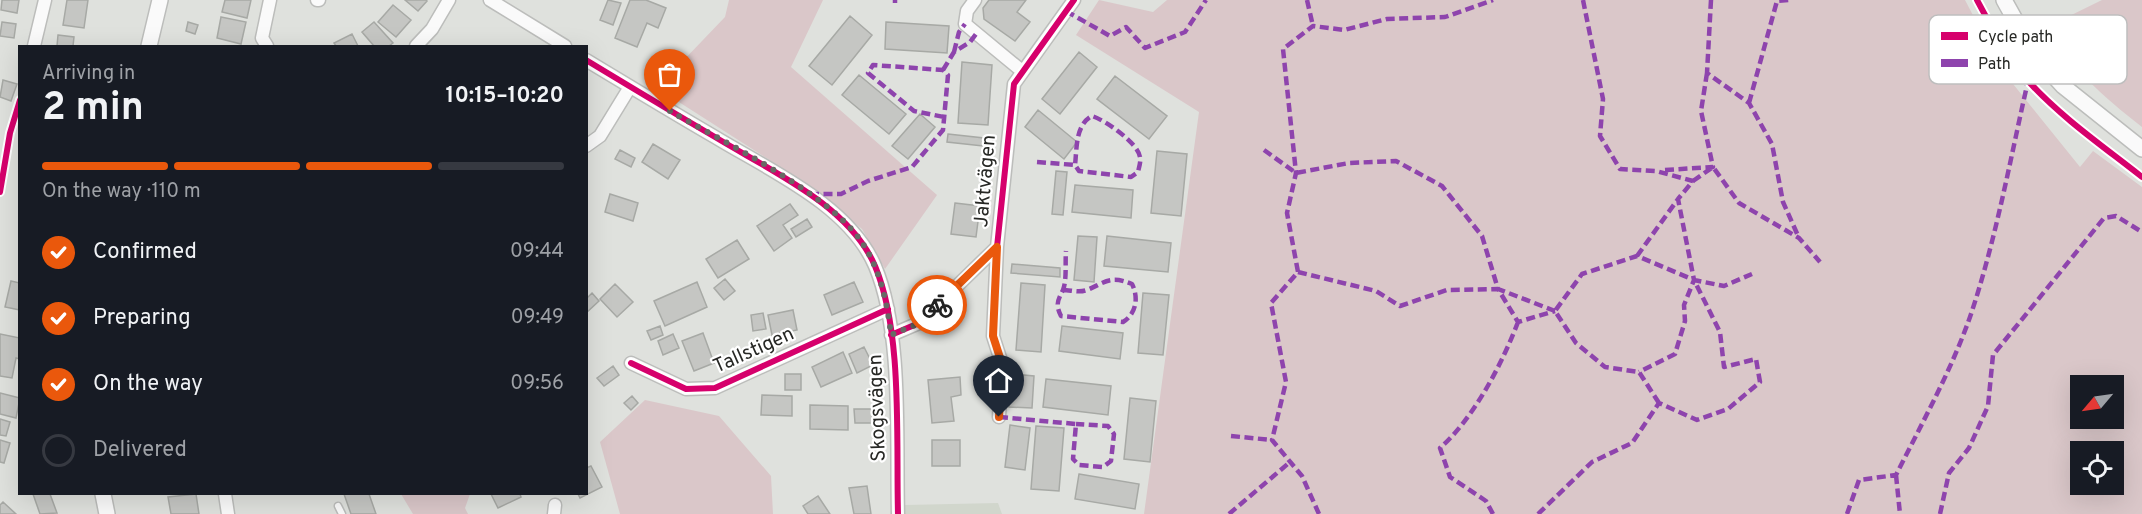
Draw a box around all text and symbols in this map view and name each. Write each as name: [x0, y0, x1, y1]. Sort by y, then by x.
legend: [1929, 15, 2127, 84]
text: Cycle path: [1978, 28, 2053, 48]
pin: [644, 49, 695, 111]
text: Path: [1978, 55, 2011, 75]
icon: bag: [653, 58, 686, 91]
text: Arriving in: [42, 61, 135, 87]
text: 10:15–10:20: [446, 83, 564, 110]
text: 2 min: [42, 85, 144, 134]
street label: Jaktvägen: [969, 134, 1003, 228]
text: On the way · 110 m: [42, 179, 201, 205]
icon: check: [42, 236, 75, 269]
text: Confirmed: [93, 239, 197, 266]
text: 09:44: [510, 239, 564, 265]
courier: [907, 275, 967, 335]
icon: bike: [921, 289, 954, 322]
icon: check: [42, 302, 75, 335]
text: Preparing: [93, 305, 191, 332]
text: 09:49: [511, 305, 564, 331]
street label: Tallstigen: [709, 322, 799, 380]
street label: Skogsvägen: [863, 354, 893, 462]
pin: [973, 355, 1024, 417]
icon: home: [982, 364, 1015, 397]
icon: check: [42, 368, 75, 401]
text: On the way: [93, 371, 203, 398]
text: 09:56: [510, 371, 564, 397]
north arrow: [2070, 375, 2124, 429]
map controls: [2070, 375, 2124, 495]
text: Delivered: [93, 437, 187, 464]
button: locate: [2070, 441, 2124, 495]

